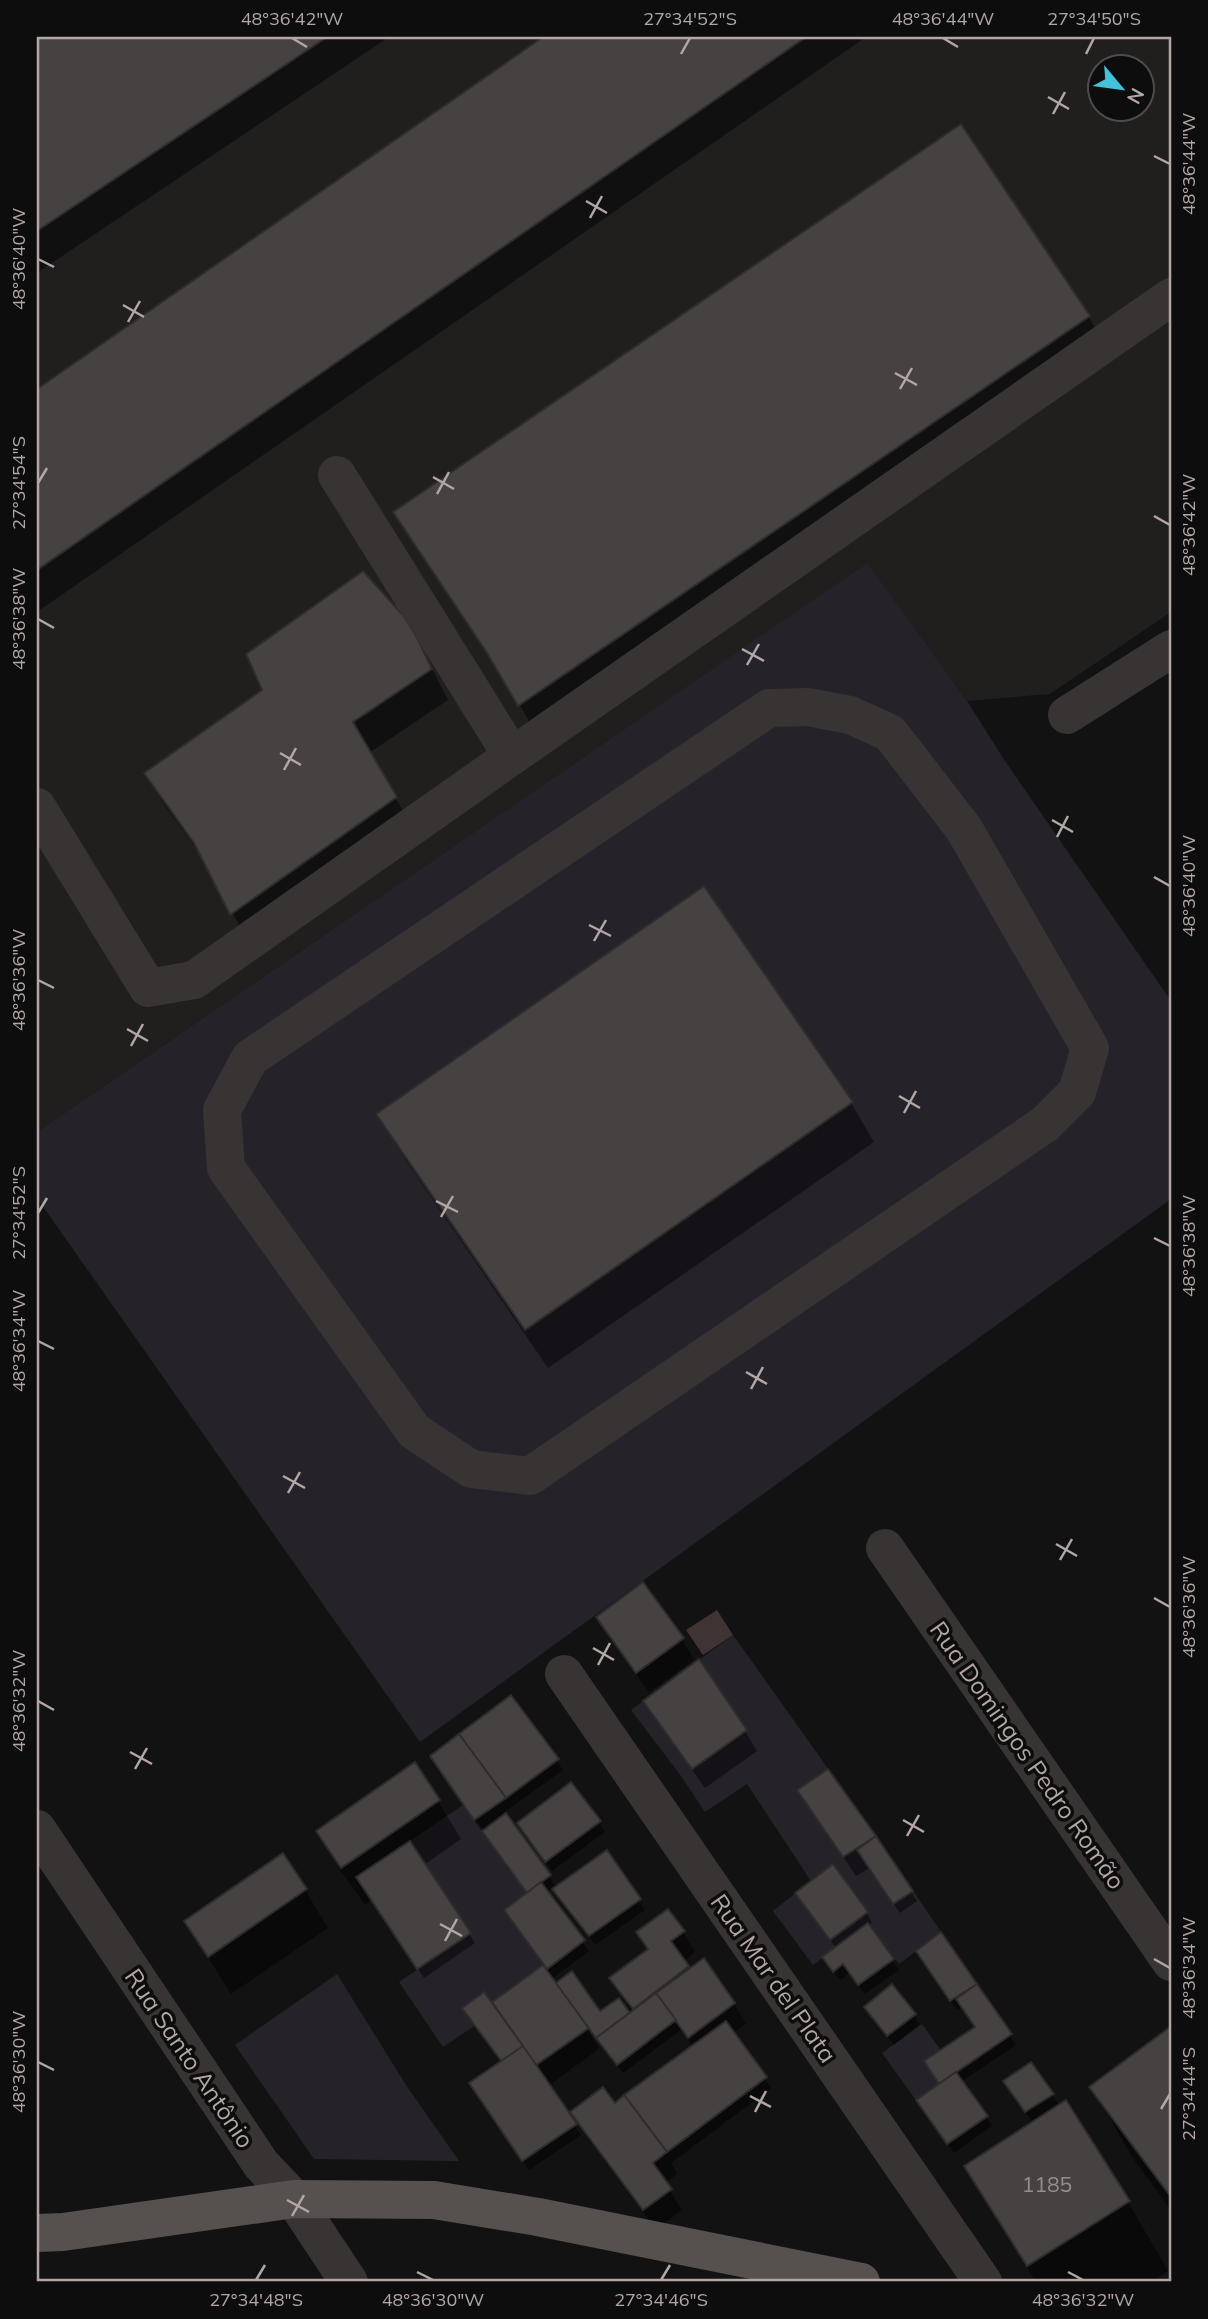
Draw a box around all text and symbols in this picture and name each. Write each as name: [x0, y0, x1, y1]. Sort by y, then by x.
text: 48°36'42"W: [241, 7, 343, 30]
text: 27°34'52"S: [643, 7, 737, 30]
text: 48°36'44"W: [892, 7, 994, 30]
text: 27°34'50"S: [1047, 7, 1141, 30]
north arrow: [1086, 52, 1156, 122]
text: N: [1122, 84, 1150, 108]
text: 48°36'44"W: [1177, 113, 1200, 215]
text: 48°36'40"W: [7, 208, 30, 310]
text: 27°34'54"S: [7, 436, 30, 530]
text: 48°36'42"W: [1177, 474, 1200, 576]
text: 48°36'38"W: [7, 568, 30, 670]
text: 48°36'40"W: [1177, 835, 1200, 937]
text: 48°36'36"W: [7, 929, 30, 1031]
text: 27°34'52"S: [7, 1166, 30, 1260]
text: 48°36'38"W: [1177, 1195, 1200, 1297]
text: 48°36'34"W: [7, 1290, 30, 1392]
text: 48°36'36"W: [1177, 1556, 1200, 1658]
street label: Rua Domingos Pedro Romão: [924, 1615, 1132, 1895]
text: 48°36'32"W: [7, 1650, 30, 1752]
street label: Rua Mar del Plata: [705, 1888, 843, 2068]
text: 48°36'34"W: [1177, 1917, 1200, 2019]
street label: Rua Santo Antônio: [119, 1963, 261, 2153]
text: 48°36'30"W: [7, 2011, 30, 2113]
text: 27°34'44"S: [1177, 2047, 1200, 2141]
house number: 1185: [1022, 2171, 1072, 2197]
text: 27°34'48"S: [209, 2288, 303, 2311]
text: 48°36'30"W: [382, 2288, 484, 2311]
text: 27°34'46"S: [614, 2288, 708, 2311]
text: 48°36'32"W: [1032, 2288, 1134, 2311]

